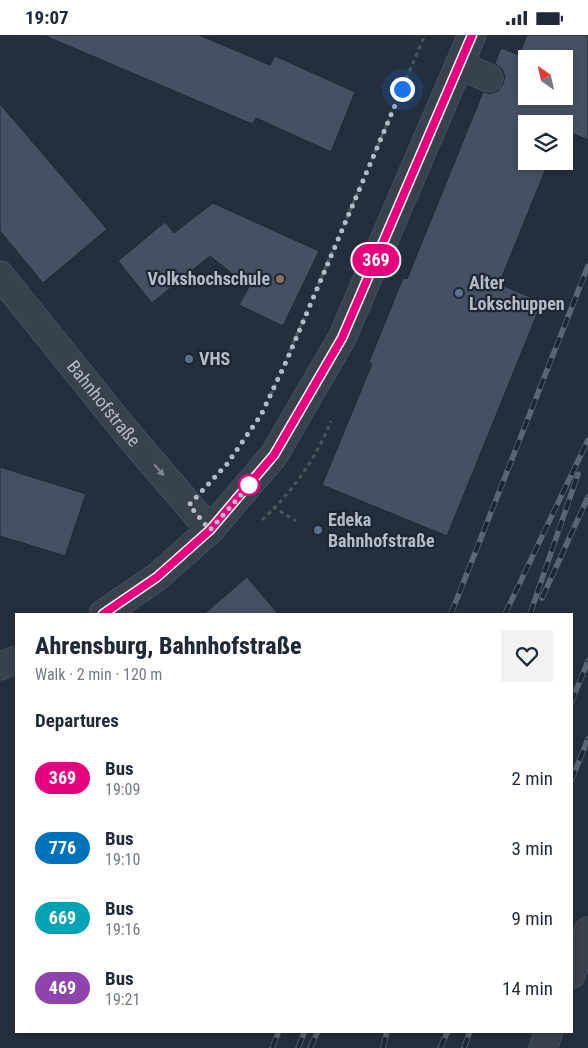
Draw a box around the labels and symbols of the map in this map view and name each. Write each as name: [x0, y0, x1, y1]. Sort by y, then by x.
north arrow: [518, 50, 572, 105]
your location: [390, 77, 415, 102]
line badge: 369: [347, 244, 405, 276]
place label: Volkshochschule: [147, 268, 270, 289]
place label: Alter Lokschuppen: [469, 272, 565, 314]
marker: Volkshochschule: [274, 273, 286, 285]
marker: Alter Lokschuppen: [453, 287, 465, 299]
place label: VHS: [199, 348, 230, 369]
marker: VHS: [183, 353, 195, 365]
street label: Bahnhofstraße: [63, 356, 145, 451]
one-way arrow: [153, 464, 164, 476]
unlabelled marker: [238, 474, 260, 496]
place label: Edeka Bahnhofstraße: [328, 509, 435, 551]
marker: Edeka Bahnhofstraße: [312, 524, 324, 536]

